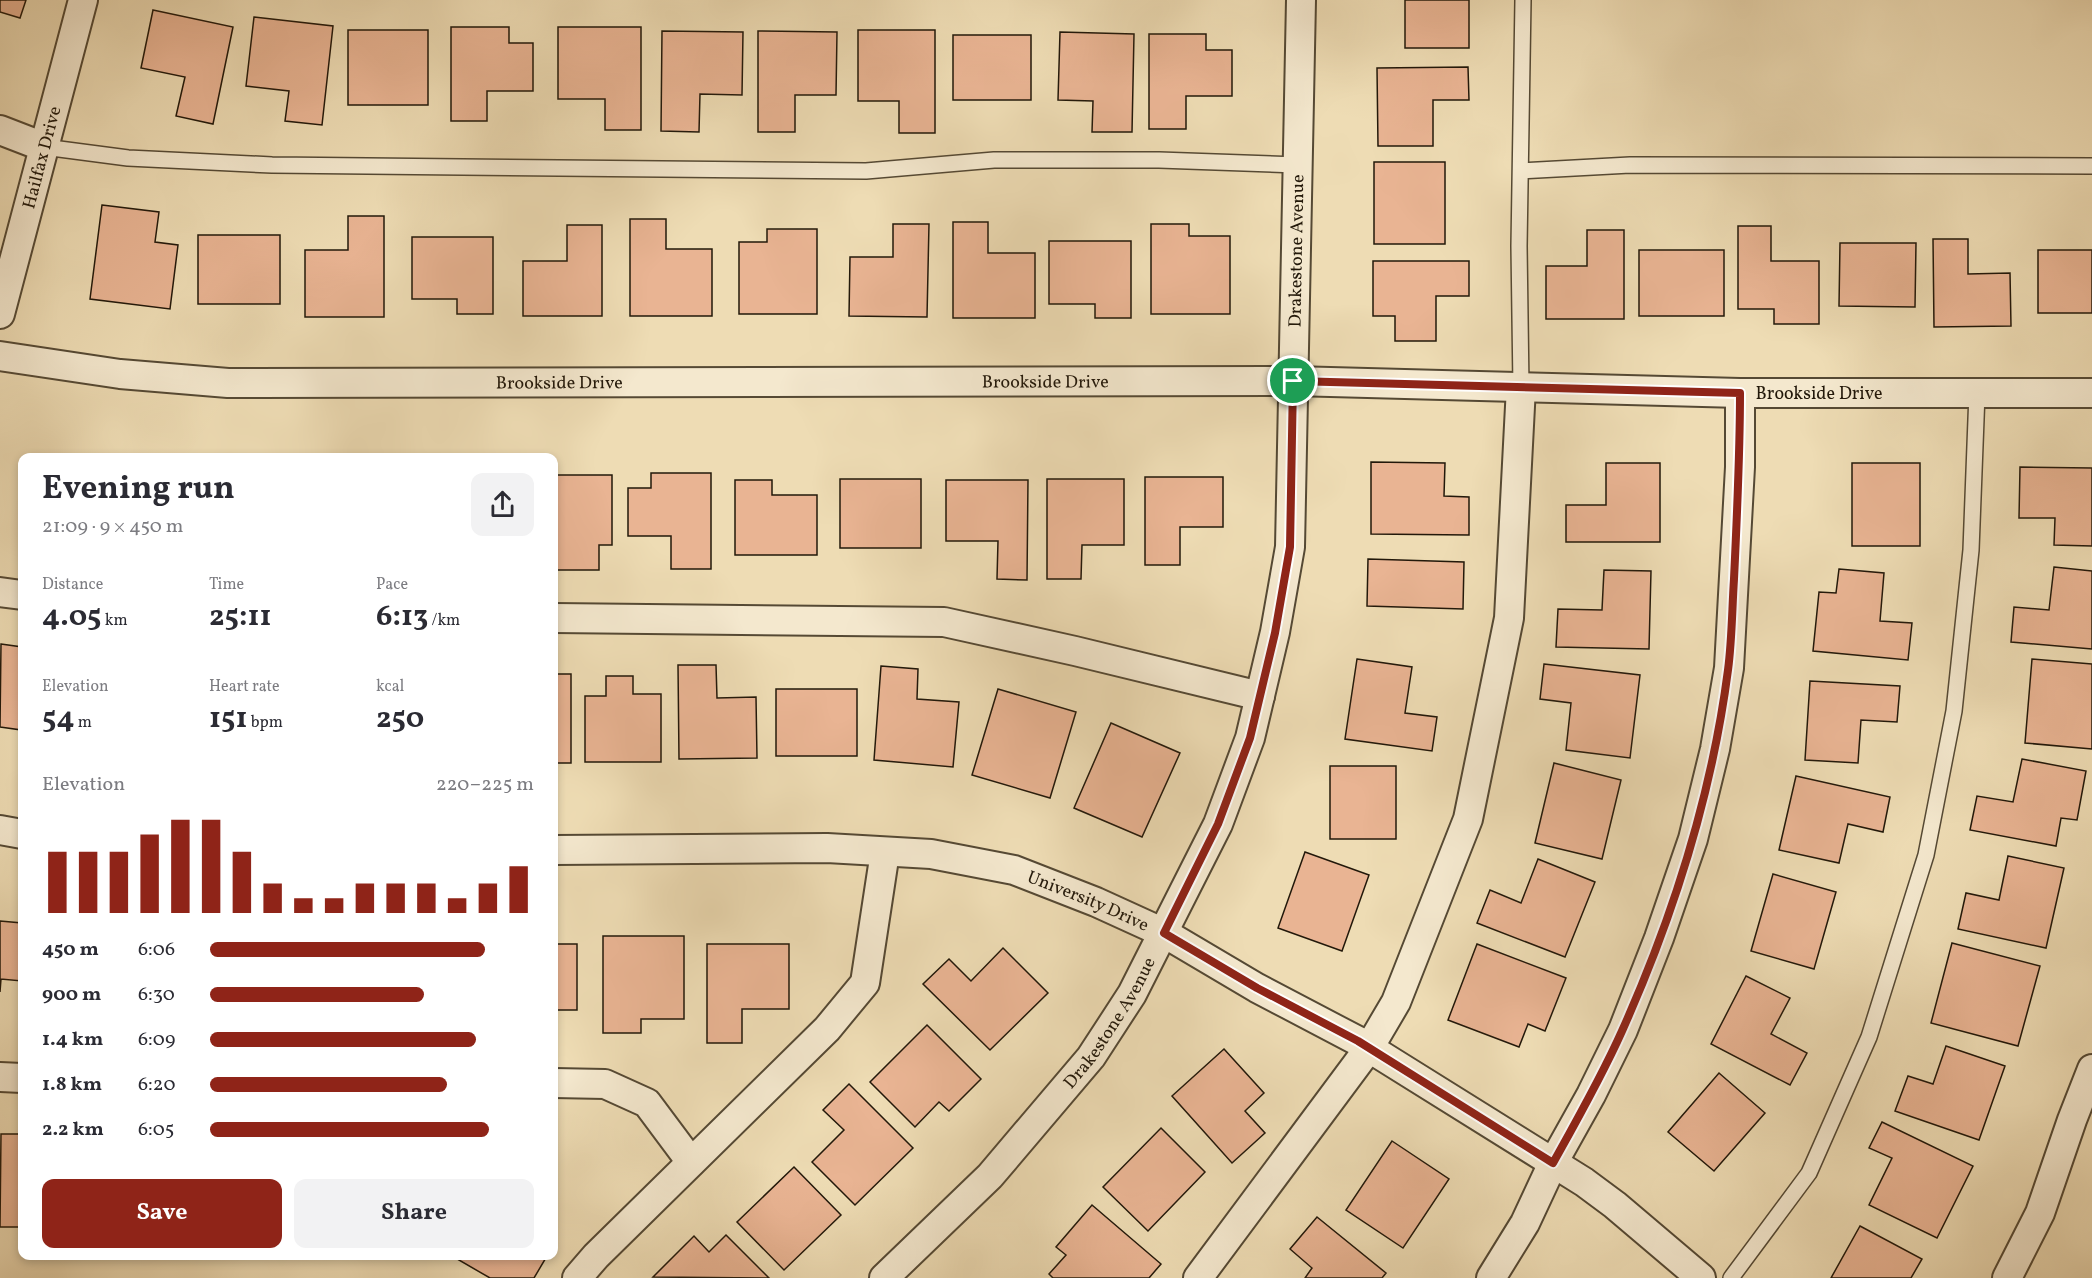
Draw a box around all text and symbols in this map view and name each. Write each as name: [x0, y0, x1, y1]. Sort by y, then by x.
street label: Hailfax Drive: [17, 104, 68, 212]
street label: Drakestone Avenue: [1283, 174, 1311, 328]
pin: [1267, 355, 1318, 406]
icon: arrive: [1276, 364, 1309, 397]
street label: Brookside Drive: [982, 370, 1109, 396]
street label: Brookside Drive: [496, 371, 623, 396]
street label: Brookside Drive: [1756, 382, 1883, 407]
text: Evening run: [42, 467, 235, 513]
button: share: [471, 473, 534, 536]
text: 21:09 · 9 × 450 m: [42, 513, 183, 541]
text: Distance: [42, 574, 103, 596]
text: Time: [209, 574, 244, 596]
text: Pace: [376, 574, 408, 596]
text: 4.05: [42, 596, 101, 638]
text: 25:11: [209, 596, 272, 638]
text: 6:13: [376, 596, 428, 638]
text: km: [101, 610, 128, 632]
text: /km: [428, 610, 460, 632]
text: Elevation: [42, 676, 109, 698]
text: Heart rate: [209, 676, 280, 698]
text: kcal: [376, 676, 404, 698]
text: 54: [42, 698, 75, 740]
text: 151: [209, 698, 248, 740]
text: 250: [376, 698, 424, 740]
text: m: [75, 712, 92, 734]
text: bpm: [248, 712, 283, 734]
text: Elevation: [42, 771, 125, 799]
text: 220–225 m: [436, 771, 534, 799]
street label: University Drive: [1023, 865, 1153, 938]
text: 450 m: [42, 936, 99, 964]
text: 6:06: [138, 936, 175, 964]
street label: Drakestone Avenue: [1058, 953, 1163, 1095]
text: 900 m: [42, 981, 101, 1009]
text: 6:30: [138, 981, 175, 1009]
text: 1.4 km: [42, 1026, 103, 1054]
text: 6:09: [138, 1026, 175, 1054]
text: 1.8 km: [42, 1071, 102, 1099]
text: 6:20: [138, 1071, 175, 1099]
text: 2.2 km: [42, 1116, 104, 1144]
text: 6:05: [138, 1116, 174, 1144]
button: Save: [42, 1179, 282, 1248]
button: Share: [294, 1179, 534, 1248]

